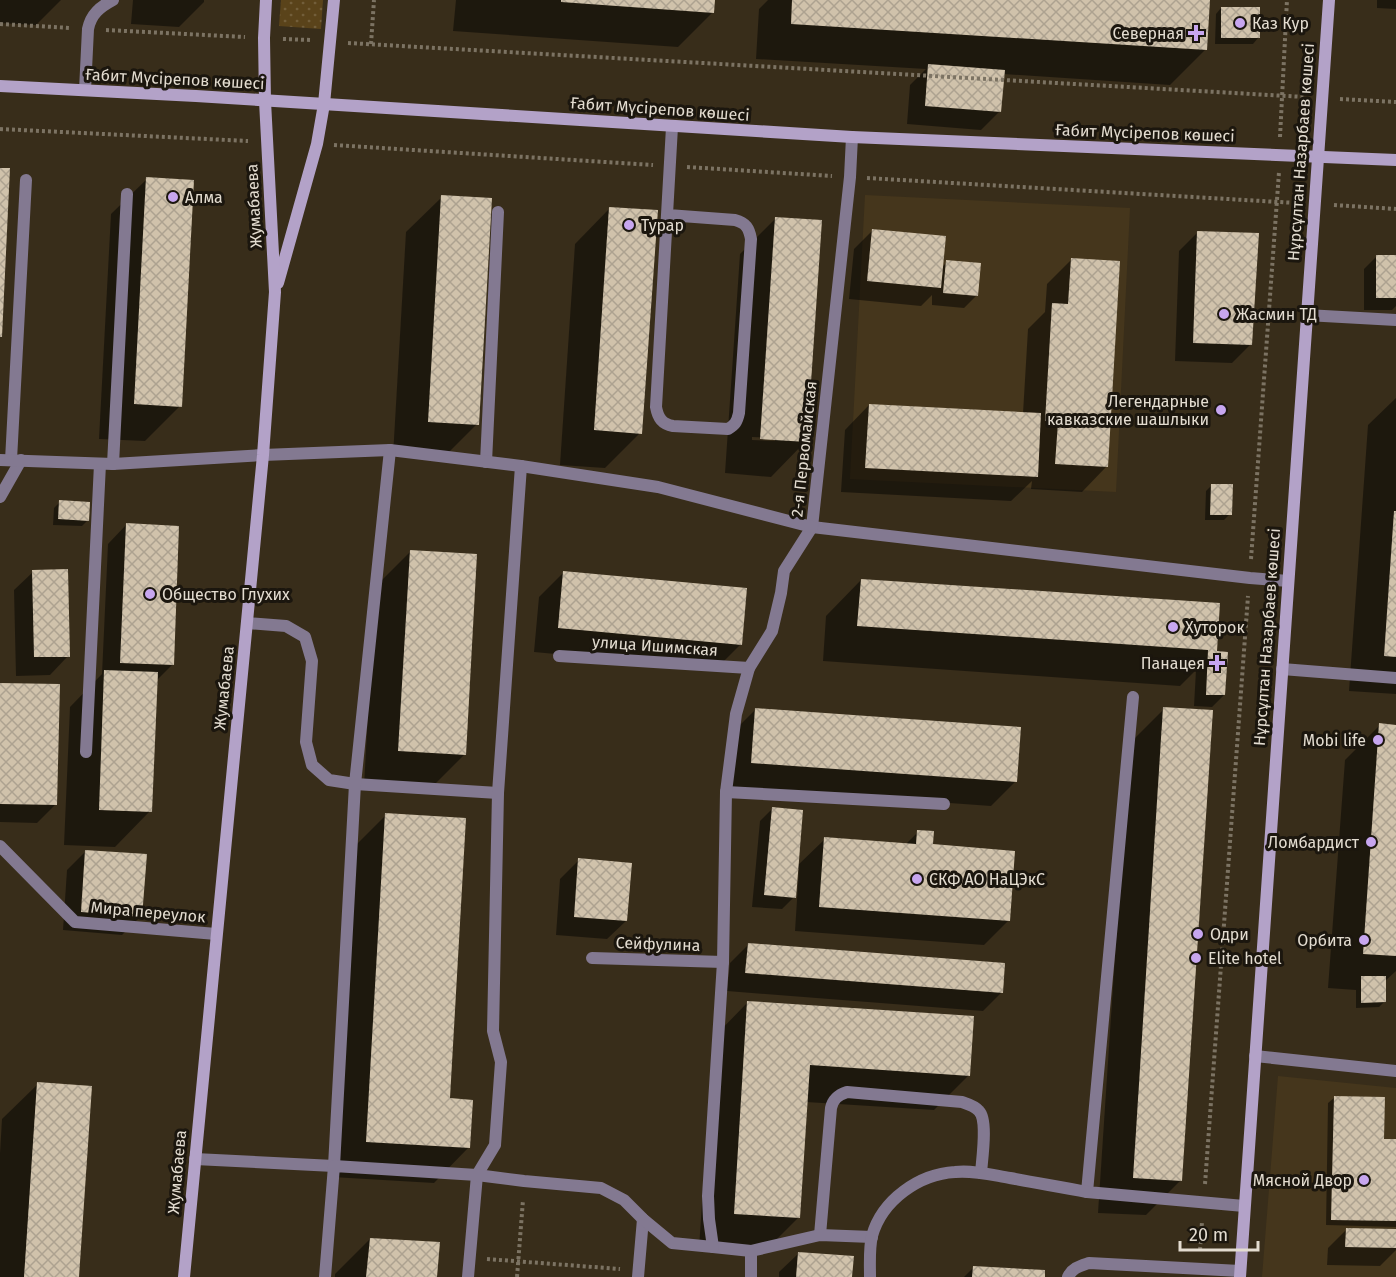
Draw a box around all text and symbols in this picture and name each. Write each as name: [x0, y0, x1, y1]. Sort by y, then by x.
place label: Каз Кур: [1252, 14, 1309, 33]
marker: Каз Кур: [1233, 16, 1247, 30]
place label: Северная: [1112, 24, 1184, 43]
marker: Северная: [1189, 26, 1203, 40]
street label: Нұрсұлтан Назарбаев көшесі: [1284, 42, 1318, 262]
street label: Ғабит Мүсірепов көшесі: [85, 65, 265, 93]
street label: Ғабит Мүсірепов көшесі: [570, 93, 750, 125]
street label: Ғабит Мүсірепов көшесі: [1055, 120, 1235, 146]
street label: Жумабаева: [242, 163, 266, 249]
place label: Алма: [185, 188, 223, 207]
marker: Алма: [166, 190, 180, 204]
place label: Турар: [641, 216, 684, 235]
marker: Турар: [622, 218, 636, 232]
place label: Жасмин ТД: [1236, 305, 1317, 324]
marker: Жасмин ТД: [1217, 307, 1231, 321]
street label: 2-я Первомайская: [787, 380, 821, 518]
place label: Легендарные кавказские шашлыки: [1047, 392, 1209, 429]
marker: Легендарные кавказские шашлыки: [1214, 403, 1228, 417]
street label: Нұрсұлтан Назарбаев көшесі: [1250, 527, 1284, 747]
place label: Общество Глухих: [162, 585, 290, 604]
marker: Общество Глухих: [143, 587, 157, 601]
place label: Хуторок: [1185, 618, 1245, 637]
marker: Хуторок: [1166, 620, 1180, 634]
street label: улица Ишимская: [591, 632, 719, 660]
street label: Жумабаева: [210, 645, 238, 731]
place label: Панацея: [1141, 654, 1205, 673]
marker: Панацея: [1210, 656, 1224, 670]
place label: Mobi life: [1303, 731, 1366, 750]
marker: Mobi life: [1371, 733, 1385, 747]
place label: Ломбардист: [1268, 833, 1360, 852]
marker: Ломбардист: [1364, 835, 1378, 849]
place label: СКФ АО НаЦЭкС: [929, 870, 1045, 889]
marker: СКФ АО НаЦЭкС: [910, 872, 924, 886]
street label: Мира переулок: [90, 898, 207, 927]
place label: Одри: [1210, 925, 1249, 944]
marker: Одри: [1191, 927, 1205, 941]
place label: Орбита: [1297, 931, 1352, 950]
street label: Сейфулина: [615, 933, 701, 955]
marker: Орбита: [1357, 933, 1371, 947]
place label: Elite hotel: [1208, 949, 1282, 968]
marker: Elite hotel: [1189, 951, 1203, 965]
street label: Жумабаева: [164, 1129, 190, 1215]
place label: Мясной Двор: [1253, 1171, 1352, 1190]
marker: Мясной Двор: [1357, 1173, 1371, 1187]
scale bar: [1180, 1214, 1258, 1252]
text: 20 m: [1189, 1224, 1228, 1246]

